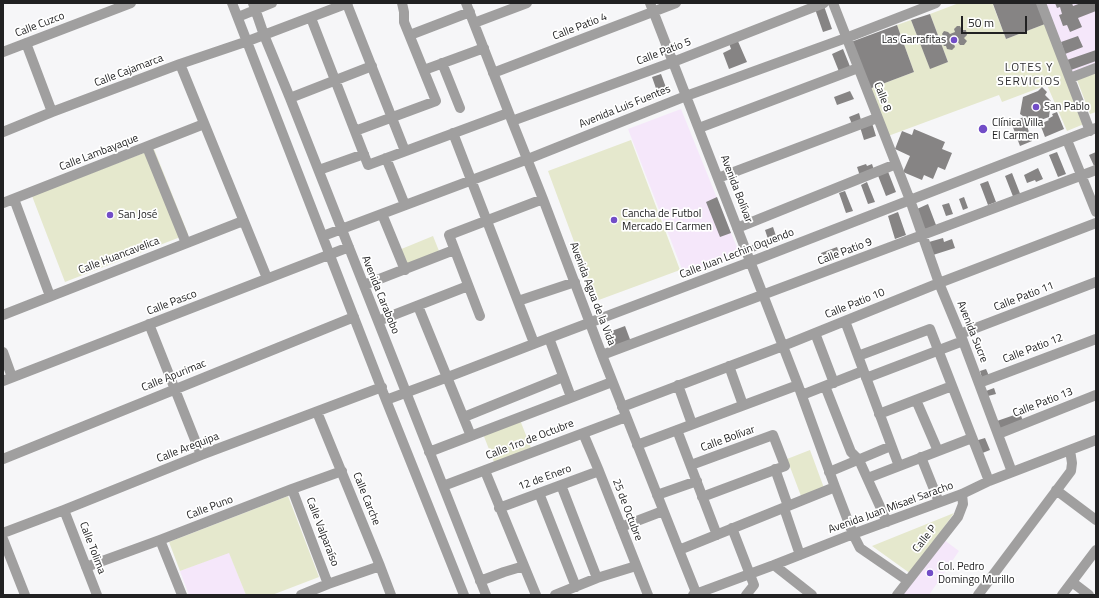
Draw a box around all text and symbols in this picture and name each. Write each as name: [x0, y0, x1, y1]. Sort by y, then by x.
scale bar: [963, 8, 1029, 34]
street label: Calle Cuzco: [13, 10, 67, 40]
street label: Calle Patio 4: [551, 11, 609, 43]
text: 50 m: [968, 13, 994, 32]
place label: Las Garrafitas: [882, 33, 946, 47]
marker: Las Garrafitas: [949, 35, 959, 45]
street label: Calle Patio 5: [635, 36, 693, 68]
street label: Calle Cajamarca: [93, 52, 165, 90]
district label: LOTES Y SERVICIOS: [997, 61, 1061, 89]
street label: Calle 8: [870, 80, 894, 114]
street label: Avenida Luis Fuentes: [577, 83, 673, 131]
place label: San Pablo: [1044, 100, 1090, 114]
marker: San Pablo: [1031, 102, 1041, 112]
place label: Clínica Villa El Carmen: [992, 116, 1043, 142]
marker: Clínica Villa El Carmen: [977, 123, 989, 135]
street label: Calle Lambayaque: [58, 132, 140, 174]
street label: Avenida Bolívar: [717, 153, 755, 225]
place label: Cancha de Futbol Mercado El Carmen: [622, 207, 712, 233]
place label: San José: [118, 208, 157, 222]
marker: San José: [105, 210, 115, 220]
marker: Cancha de Futbol Mercado El Carmen: [609, 215, 619, 225]
street label: Calle Juan Lechin Oquendo: [678, 226, 796, 282]
street label: Calle Huancavelica: [77, 235, 161, 277]
street label: Calle Patio 9: [816, 236, 874, 268]
street label: Avenida Agua de la Vida: [566, 241, 618, 347]
street label: Avenida Carabobo: [358, 254, 402, 336]
street label: Calle Patio 11: [992, 279, 1056, 315]
street label: Calle Patio 10: [823, 286, 887, 322]
street label: Calle Pasco: [145, 287, 199, 319]
street label: Avenida Sucre: [954, 299, 990, 365]
street label: Calle Patio 12: [1001, 331, 1065, 367]
street label: Calle Apurimac: [140, 357, 208, 395]
street label: Calle Patio 13: [1011, 385, 1075, 421]
street label: Calle 1ro de Octubre: [484, 417, 576, 463]
street label: Calle Bolívar: [699, 423, 757, 455]
street label: Calle Arequipa: [155, 430, 221, 466]
street label: 12 de Enero: [517, 462, 573, 494]
street label: Calle Carche: [349, 471, 383, 527]
street label: 25 de Octubre: [609, 477, 645, 543]
street label: Avenida Juan Misael Saracho: [827, 479, 955, 537]
street label: Calle Puno: [185, 493, 235, 523]
street label: Calle Valparaíso: [303, 496, 341, 568]
street label: Calle Tolima: [76, 520, 108, 576]
street label: Calle P: [910, 523, 940, 555]
place label: Col. Pedro Domingo Murillo: [938, 560, 1014, 586]
marker: Col. Pedro Domingo Murillo: [925, 568, 935, 578]

